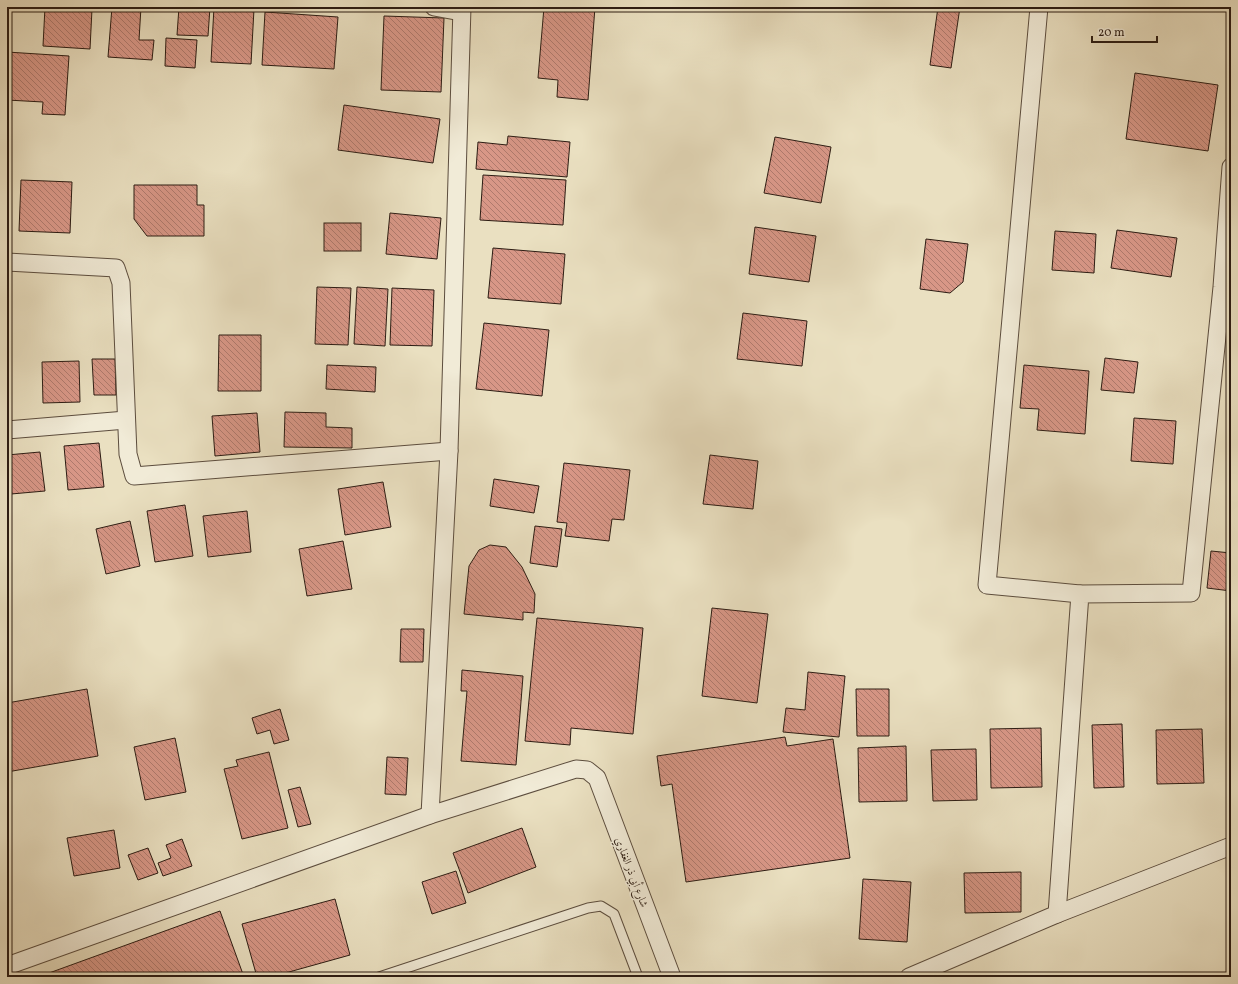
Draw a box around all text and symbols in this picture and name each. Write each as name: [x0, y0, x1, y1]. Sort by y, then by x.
scale bar: [1092, 18, 1157, 44]
text: 20 m: [1098, 25, 1125, 41]
street label: شارع أبي ذر الغفاري: [609, 835, 653, 910]

